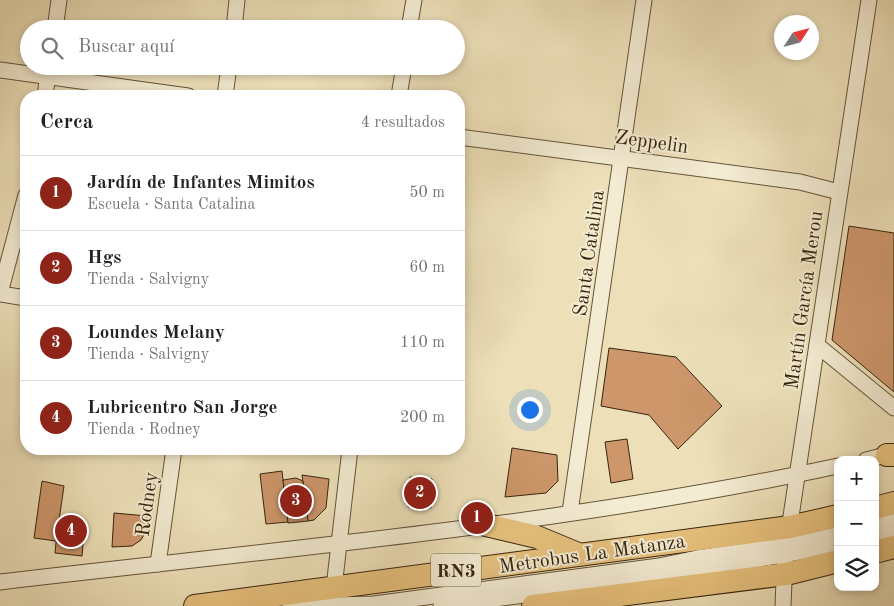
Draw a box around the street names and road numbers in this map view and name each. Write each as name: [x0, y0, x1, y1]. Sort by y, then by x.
street label: Zeppelin: [614, 128, 690, 158]
street label: Santa Catalina: [571, 189, 609, 318]
street label: Martín García Merou: [783, 209, 827, 391]
street label: Rodney: [134, 470, 162, 538]
street label: Metrobus La Matanza: [498, 532, 687, 578]
road number: RN3: [431, 554, 481, 586]

